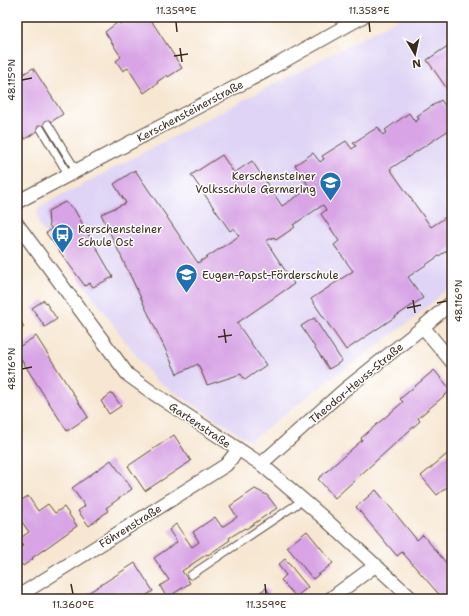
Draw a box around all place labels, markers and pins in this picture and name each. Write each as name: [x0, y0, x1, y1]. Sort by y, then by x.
place label: Kerschensteiner Volksschule Germering: [195, 169, 316, 197]
school or university icon: Kerschensteiner Volksschule Germering: [318, 169, 344, 202]
bus stop icon: Kerschensteiner Schule Ost: [50, 222, 76, 255]
place label: Kerschensteiner Schule Ost: [78, 222, 162, 250]
school or university icon: Eugen-Papst-Förderschule: [173, 262, 199, 295]
place label: Eugen-Papst-Förderschule: [202, 268, 339, 283]

